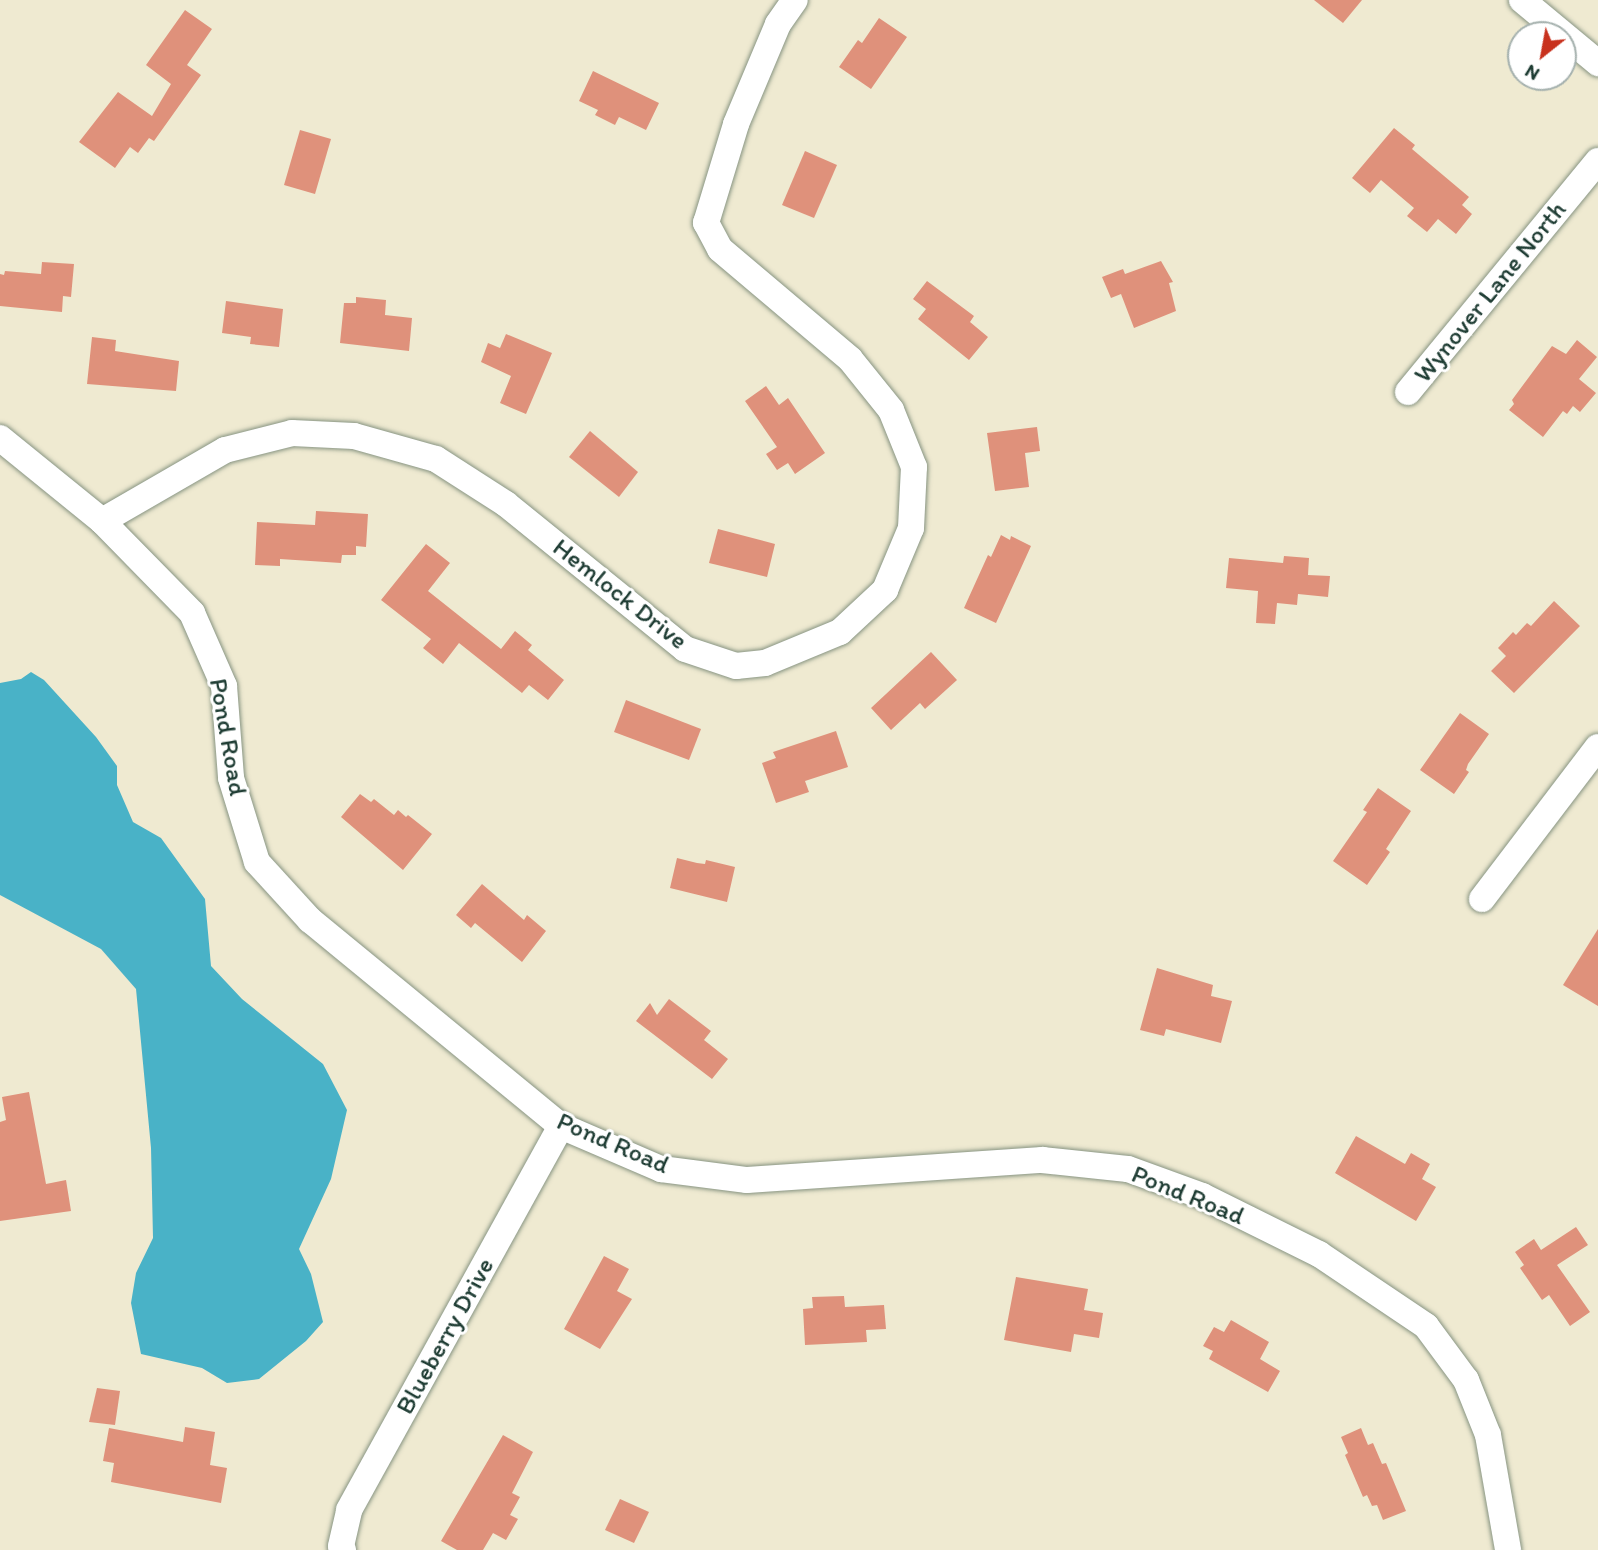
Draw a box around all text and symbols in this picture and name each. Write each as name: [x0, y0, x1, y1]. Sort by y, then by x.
north arrow: [1507, 21, 1577, 91]
text: N: [1521, 60, 1543, 86]
street label: Wynover Lane North: [1407, 194, 1573, 390]
street label: Hemlock Drive: [546, 532, 694, 656]
street label: Pond Road: [202, 676, 254, 798]
street label: Pond Road: [553, 1106, 673, 1180]
street label: Pond Road: [1128, 1158, 1248, 1232]
street label: Blueberry Drive: [389, 1252, 501, 1420]

